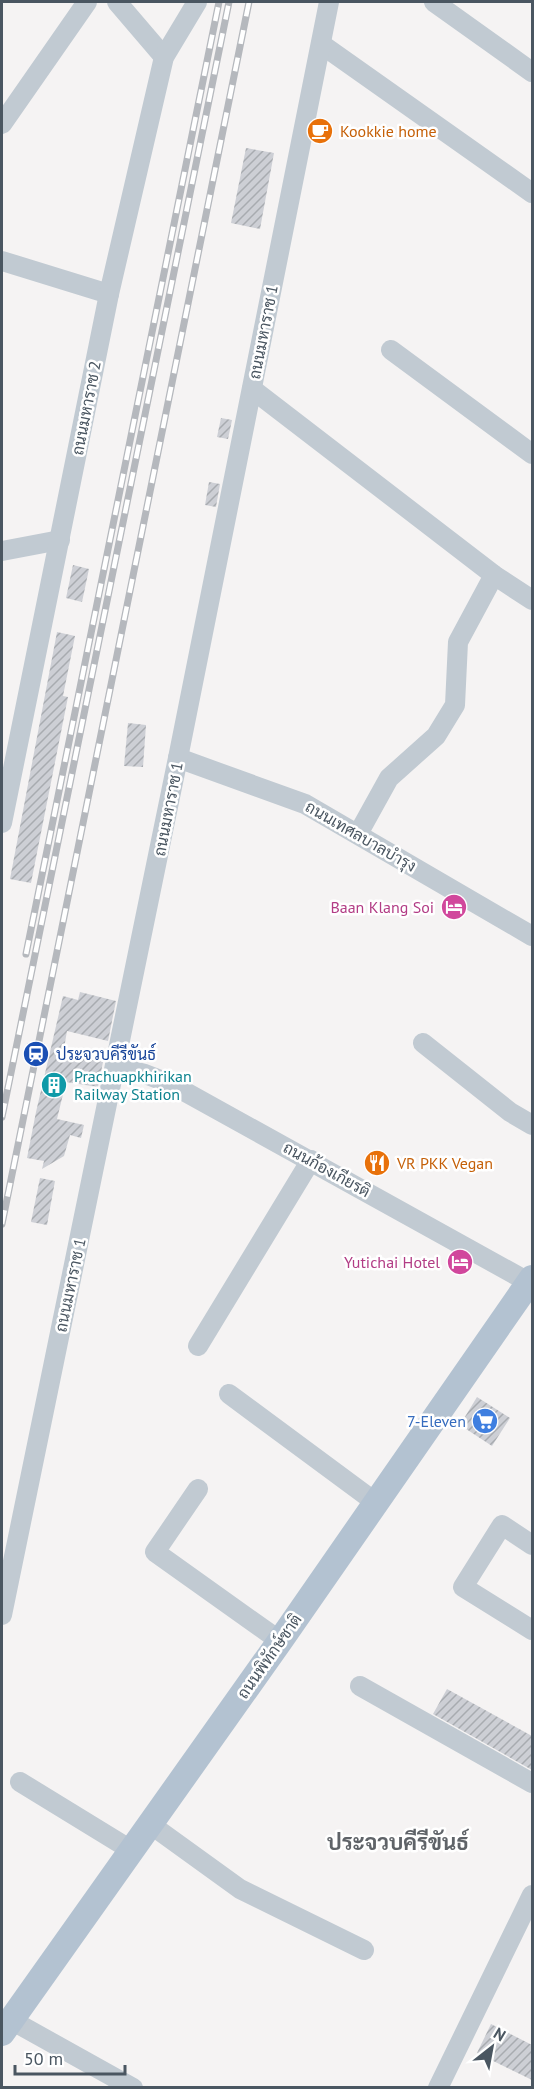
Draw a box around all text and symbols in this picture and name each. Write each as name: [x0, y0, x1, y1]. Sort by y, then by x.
cafe icon: Kookkie home: [305, 116, 335, 146]
place label: Kookkie home: [340, 121, 437, 141]
street label: ถนนมหาราช 1: [244, 283, 282, 381]
street label: ถนนมหาราช 2: [67, 359, 105, 457]
street label: ถนนมหาราช 1: [149, 760, 187, 858]
street label: ถนนเทศลบาลบำรุง: [301, 796, 420, 878]
hotel icon: Baan Klang Soi: [439, 892, 469, 922]
place label: Baan Klang Soi: [330, 897, 434, 917]
station icon: ประจวบคีรีขันธ์: [21, 1039, 51, 1069]
place label: ประจวบคีรีขันธ์: [56, 1042, 156, 1064]
place label: Prachuapkhirikan Railway Station: [74, 1066, 192, 1104]
building icon: Prachuapkhirikan Railway Station: [39, 1070, 69, 1100]
street label: ถนนก้องเกียรติ: [280, 1136, 374, 1201]
restaurant icon: VR PKK Vegan: [362, 1148, 392, 1178]
place label: VR PKK Vegan: [396, 1153, 493, 1173]
street label: ถนนมหาราช 1: [50, 1236, 90, 1334]
hotel icon: Yutichai Hotel: [445, 1247, 475, 1277]
place label: Yutichai Hotel: [344, 1252, 440, 1272]
supermarket icon: 7-Eleven: [470, 1406, 500, 1436]
place label: 7-Eleven: [407, 1411, 466, 1431]
street label: ถนนพิทักษ์ชาติ: [231, 1609, 306, 1702]
district label: ประจวบคีรีขันธ์: [327, 1828, 470, 1856]
north arrow: [462, 2017, 522, 2077]
text: N: [490, 2023, 509, 2045]
scale bar: [15, 2038, 124, 2076]
text: 50 m: [24, 2047, 63, 2070]

